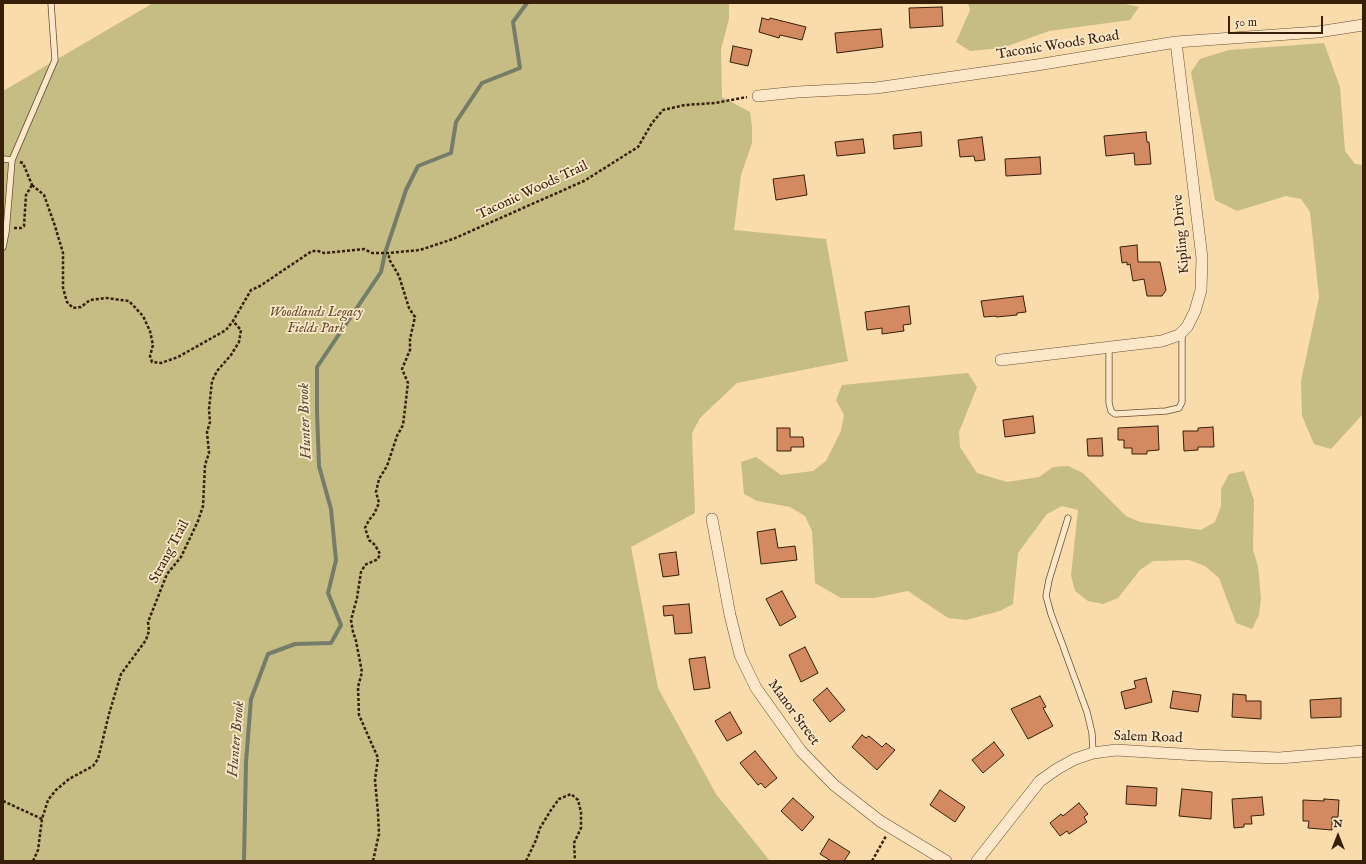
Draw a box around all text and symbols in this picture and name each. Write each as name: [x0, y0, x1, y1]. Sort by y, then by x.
scale bar: [1230, 8, 1325, 34]
text: 50 m: [1235, 15, 1257, 30]
street label: Taconic Woods Road: [996, 28, 1120, 64]
street label: Taconic Woods Trail: [475, 158, 591, 224]
street label: Kipling Drive: [1170, 194, 1194, 274]
park label: Woodlands Legacy Fields Park: [269, 305, 363, 338]
water label: Hunter Brook: [296, 383, 316, 459]
street label: Strang Trail: [146, 518, 194, 586]
street label: Manor Street: [764, 677, 822, 749]
water label: Hunter Brook: [225, 700, 249, 778]
street label: Salem Road: [1113, 728, 1183, 748]
north arrow: [1318, 816, 1358, 856]
text: N: [1333, 817, 1343, 831]

